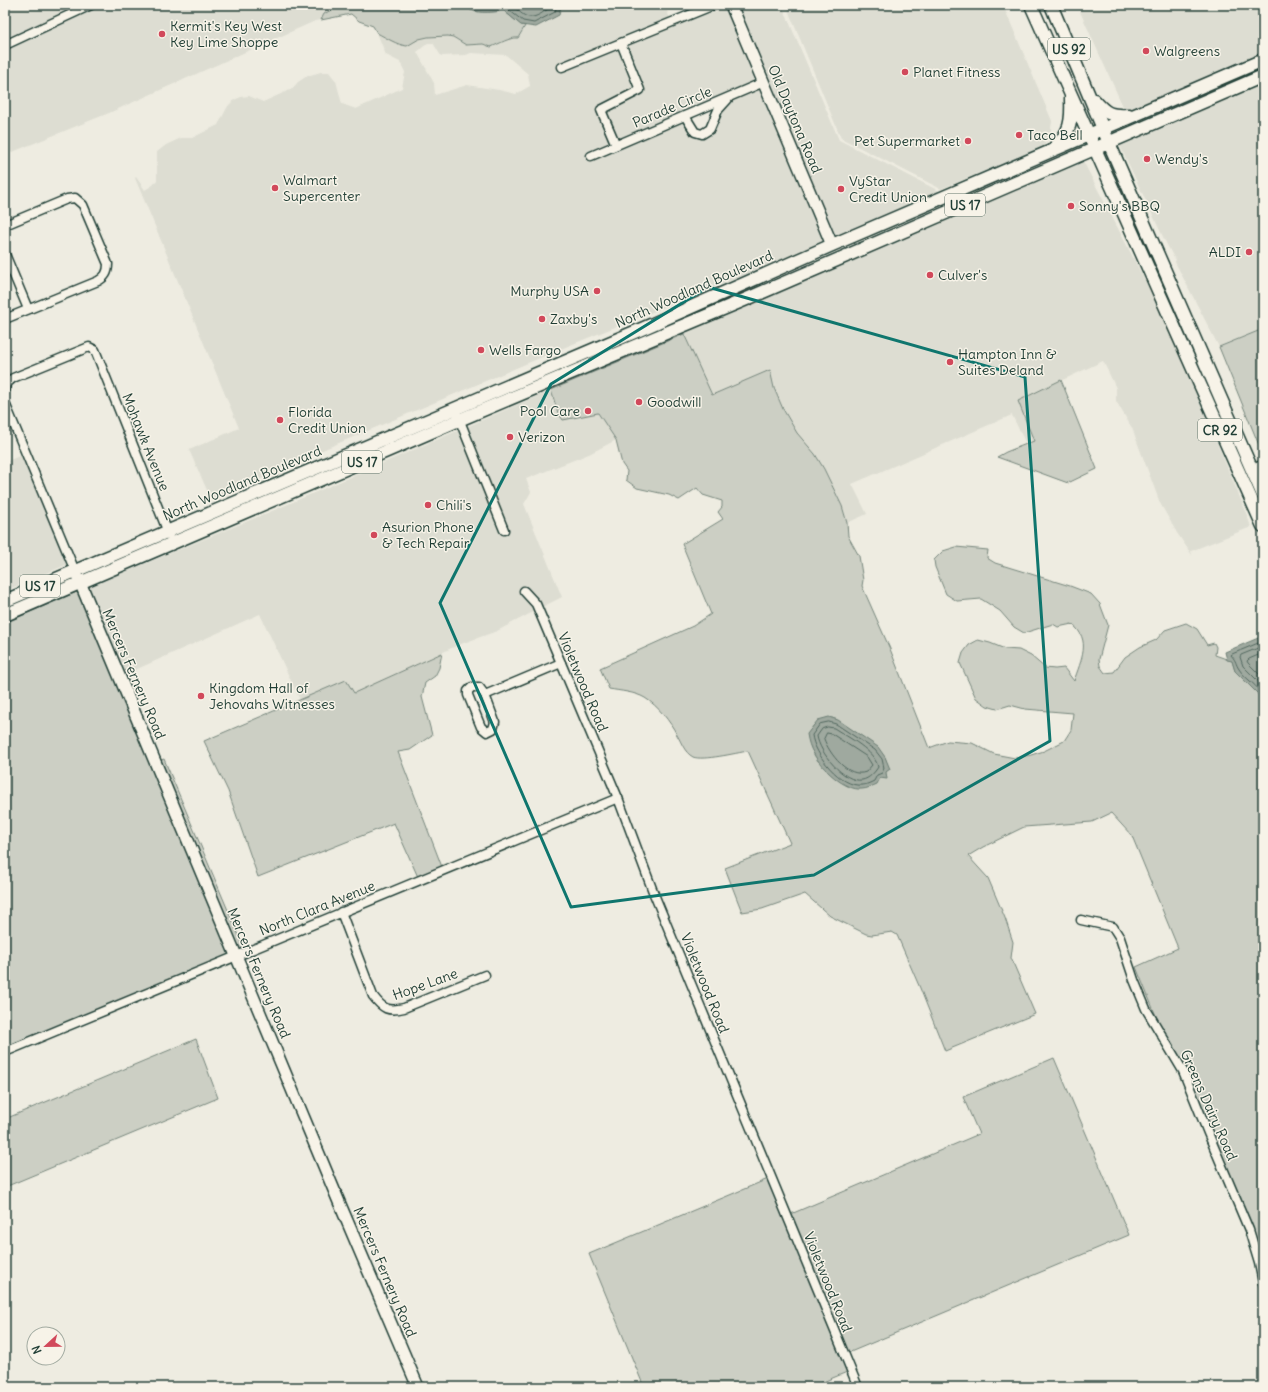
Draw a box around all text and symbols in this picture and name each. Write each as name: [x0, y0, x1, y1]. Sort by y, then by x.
place label: Kermit's Key West Key Lime Shoppe: [170, 17, 282, 51]
marker: Kermit's Key West Key Lime Shoppe: [157, 29, 167, 39]
road number: US 92: [1048, 38, 1090, 60]
place label: Walgreens: [1154, 42, 1220, 60]
marker: Walgreens: [1141, 46, 1151, 56]
street label: Old Daytona Road: [764, 62, 826, 176]
place label: Planet Fitness: [913, 63, 1000, 81]
marker: Planet Fitness: [900, 67, 910, 77]
street label: Parade Circle: [630, 82, 714, 132]
place label: Taco Bell: [1027, 126, 1083, 144]
marker: Taco Bell: [1014, 130, 1024, 140]
place label: Pet Supermarket: [854, 132, 960, 150]
marker: Pet Supermarket: [963, 136, 973, 146]
place label: Wendy's: [1155, 150, 1208, 168]
marker: Wendy's: [1142, 154, 1152, 164]
place label: Walmart Supercenter: [283, 171, 361, 205]
place label: VyStar Credit Union: [849, 172, 927, 206]
marker: Walmart Supercenter: [270, 183, 280, 193]
marker: VyStar Credit Union: [836, 184, 846, 194]
road number: US 17: [945, 194, 985, 216]
place label: Sonny's BBQ: [1079, 197, 1160, 215]
marker: Sonny's BBQ: [1066, 201, 1076, 211]
place label: ALDI: [1209, 243, 1241, 261]
street label: North Woodland Boulevard: [612, 246, 776, 332]
marker: ALDI: [1244, 247, 1254, 257]
place label: Culver's: [938, 266, 987, 284]
marker: Culver's: [925, 270, 935, 280]
place label: Murphy USA: [510, 282, 589, 300]
marker: Murphy USA: [592, 286, 602, 296]
place label: Zaxby's: [550, 310, 597, 328]
marker: Zaxby's: [537, 314, 547, 324]
place label: Wells Fargo: [489, 341, 561, 359]
marker: Wells Fargo: [476, 345, 486, 355]
place label: Hampton Inn & Suites Deland: [958, 345, 1057, 379]
marker: Hampton Inn & Suites Deland: [945, 357, 955, 367]
street label: Mohawk Avenue: [118, 391, 174, 493]
place label: Goodwill: [647, 393, 702, 411]
marker: Goodwill: [634, 397, 644, 407]
place label: Pool Care: [520, 402, 580, 420]
place label: Florida Credit Union: [288, 403, 366, 437]
marker: Pool Care: [583, 406, 593, 416]
marker: Florida Credit Union: [275, 415, 285, 425]
road number: CR 92: [1198, 419, 1242, 441]
place label: Verizon: [518, 428, 565, 446]
marker: Verizon: [505, 432, 515, 442]
street label: North Woodland Boulevard: [160, 441, 324, 525]
road number: US 17: [342, 451, 382, 473]
place label: Chili's: [436, 496, 472, 514]
marker: Chili's: [423, 500, 433, 510]
place label: Asurion Phone & Tech Repair: [382, 518, 474, 552]
marker: Asurion Phone & Tech Repair: [369, 530, 379, 540]
road number: US 17: [20, 575, 60, 597]
street label: Mercers Fernery Road: [98, 606, 170, 742]
street label: Violetwood Road: [554, 630, 612, 734]
place label: Kingdom Hall of Jehovahs Witnesses: [209, 679, 335, 713]
marker: Kingdom Hall of Jehovahs Witnesses: [196, 691, 206, 701]
street label: North Clara Avenue: [256, 877, 378, 939]
street label: Mercers Fernery Road: [223, 905, 295, 1041]
street label: Violetwood Road: [677, 930, 733, 1036]
street label: Hope Lane: [390, 964, 460, 1004]
street label: Greens Dairy Road: [1177, 1047, 1241, 1163]
street label: Mercers Fernery Road: [349, 1204, 421, 1340]
street label: Violetwood Road: [800, 1229, 856, 1335]
north arrow: [26, 1326, 66, 1366]
text: N: [29, 1344, 45, 1356]

